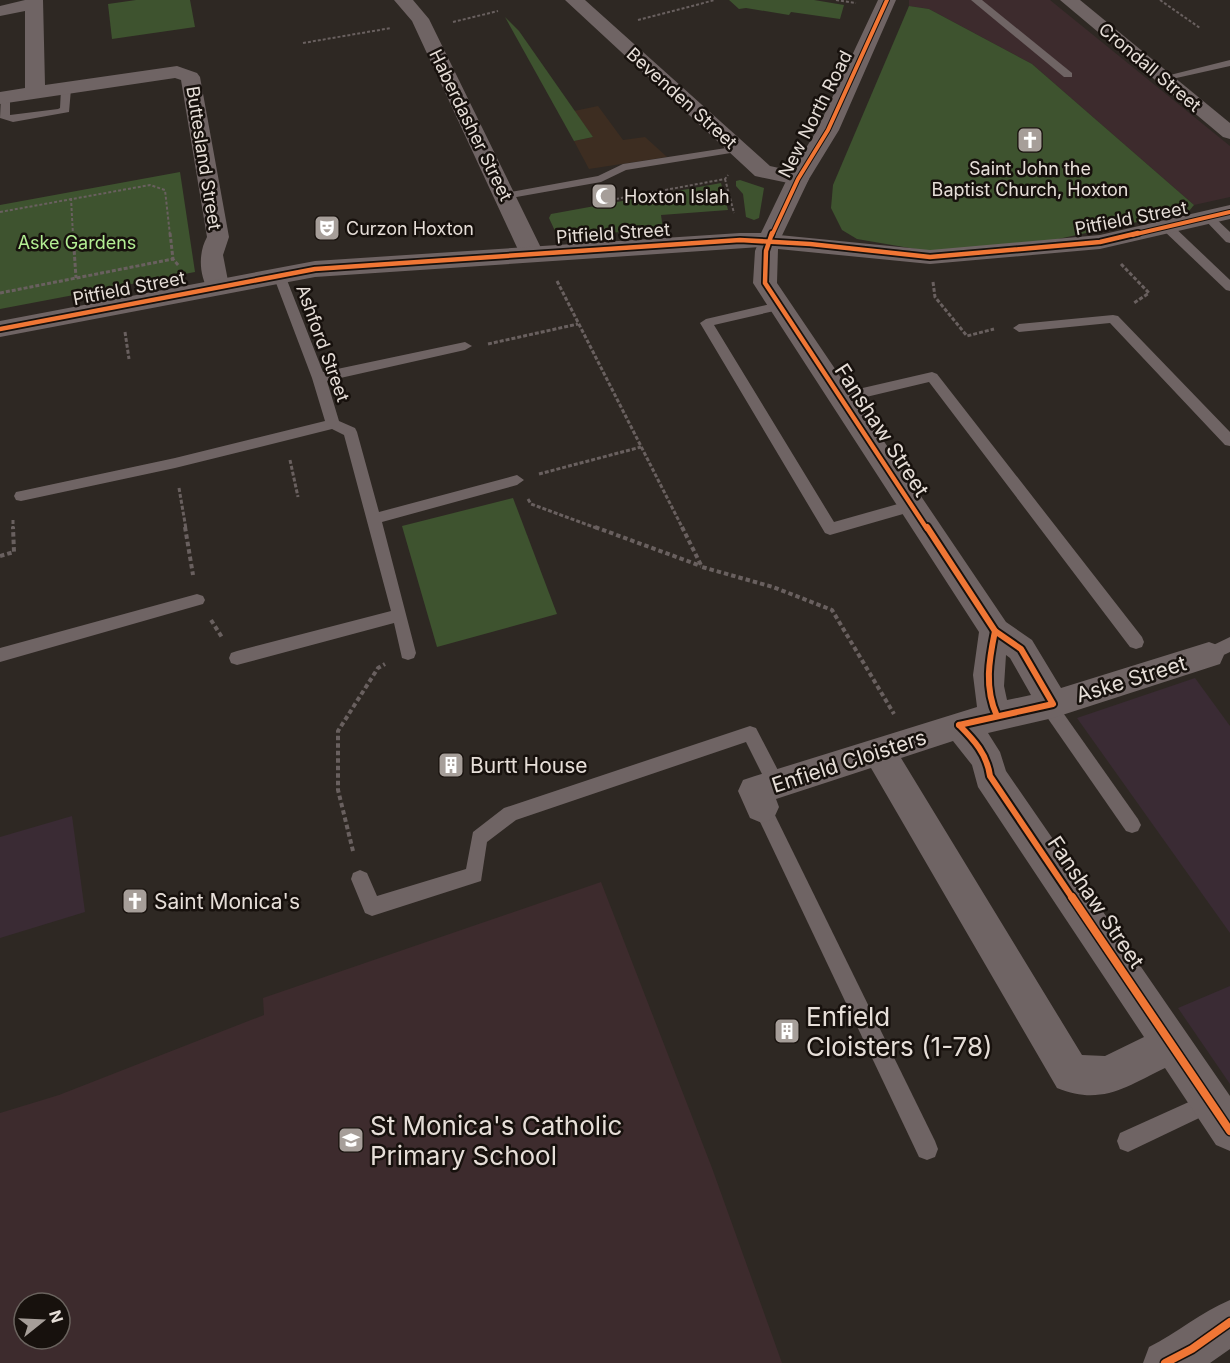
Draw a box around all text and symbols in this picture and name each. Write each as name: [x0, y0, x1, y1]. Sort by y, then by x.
street label: Crondall Street: [1095, 18, 1205, 116]
street label: Bevenden Street: [623, 43, 741, 153]
street label: Haberdasher Street: [425, 46, 517, 204]
street label: New North Road: [774, 47, 856, 181]
street label: Buttesland Street: [182, 84, 226, 232]
church icon: Saint John the Baptist Church, Hoxton: [1015, 125, 1045, 155]
place label: Saint John the Baptist Church, Hoxton: [932, 158, 1128, 200]
mosque icon: Hoxton Islah: [589, 181, 619, 211]
place label: Hoxton Islah: [624, 186, 730, 207]
street label: Pitfield Street: [1073, 197, 1189, 239]
theatre icon: Curzon Hoxton: [312, 213, 342, 243]
place label: Curzon Hoxton: [346, 218, 474, 239]
street label: Pitfield Street: [555, 219, 671, 247]
park label: Aske Gardens: [18, 232, 136, 253]
street label: Pitfield Street: [71, 267, 187, 309]
street label: Ashford Street: [292, 282, 354, 404]
street label: Fanshaw Street: [830, 359, 934, 501]
street label: Aske Street: [1073, 650, 1189, 708]
street label: Enfield Cloisters: [769, 724, 929, 798]
building icon: Burtt House: [436, 750, 466, 780]
place label: Burtt House: [470, 753, 587, 778]
street label: Fanshaw Street: [1043, 831, 1149, 973]
church icon: Saint Monica's: [120, 886, 150, 916]
place label: Saint Monica's: [154, 889, 300, 914]
place label: Enfield Cloisters (1-78): [806, 1001, 992, 1062]
building icon: Enfield Cloisters (1-78): [772, 1016, 802, 1046]
place label: St Monica's Catholic Primary School: [370, 1110, 622, 1171]
school or university icon: St Monica's Catholic Primary School: [336, 1125, 366, 1155]
north arrow: [12, 1291, 72, 1351]
text: N: [45, 1307, 68, 1325]

